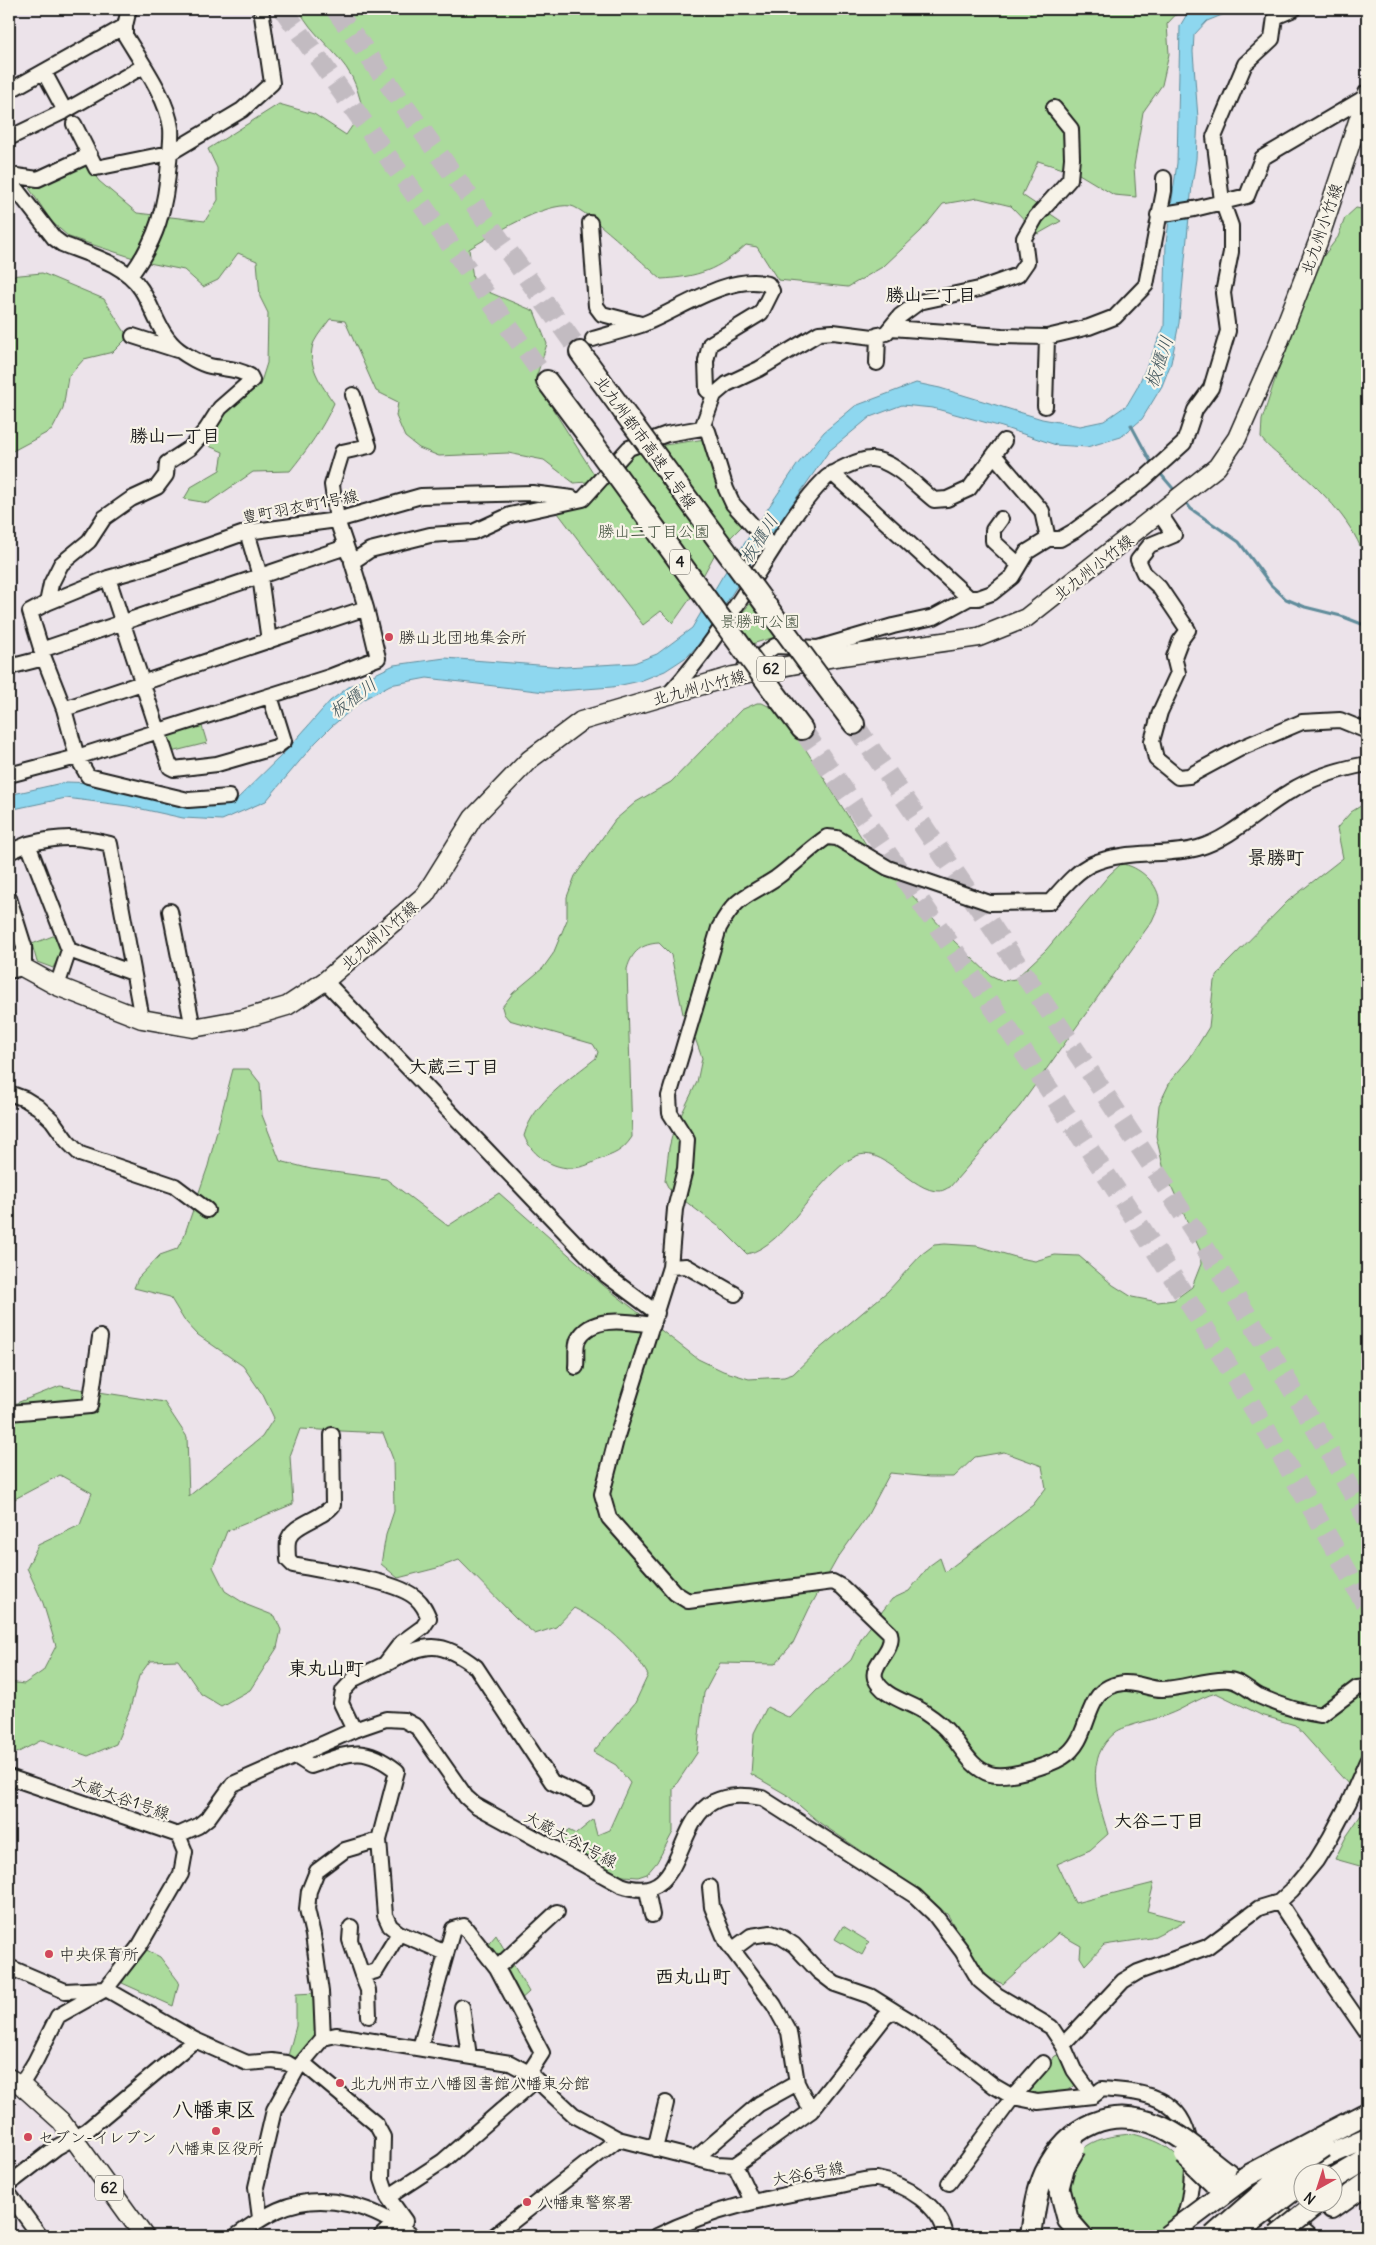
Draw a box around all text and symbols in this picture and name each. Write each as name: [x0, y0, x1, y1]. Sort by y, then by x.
street label: 北九州小竹線: [1296, 180, 1346, 278]
district label: 勝山二丁目: [886, 283, 976, 306]
water label: 板櫃川: [1139, 333, 1178, 391]
street label: 北九州都市高速４号線: [591, 371, 701, 513]
district label: 勝山一丁目: [130, 424, 220, 447]
street label: 豊町羽衣町1号線: [240, 485, 360, 527]
water label: 板櫃川: [734, 510, 783, 568]
park label: 勝山二丁目公園: [598, 521, 710, 541]
street label: 北九州小竹線: [1049, 530, 1137, 604]
road number: 4: [670, 550, 690, 574]
park label: 景勝町公園: [720, 611, 800, 631]
place label: 勝山北団地集会所: [399, 627, 527, 647]
marker: 勝山北団地集会所: [383, 631, 395, 643]
road number: 62: [757, 656, 785, 682]
street label: 北九州小竹線: [650, 665, 748, 709]
water label: 板櫃川: [324, 672, 381, 723]
district label: 景勝町: [1247, 845, 1305, 869]
street label: 北九州小竹線: [336, 896, 422, 974]
district label: 大蔵三丁目: [409, 1055, 499, 1078]
district label: 東丸山町: [288, 1656, 364, 1680]
street label: 大蔵大谷1号線: [69, 1771, 173, 1823]
street label: 大蔵大谷1号線: [521, 1806, 621, 1872]
district label: 大谷二丁目: [1114, 1809, 1204, 1832]
place label: 中央保育所: [59, 1944, 139, 1964]
marker: 中央保育所: [43, 1948, 55, 1960]
district label: 西丸山町: [655, 1964, 731, 1988]
place label: 北九州市立八幡図書館八幡東分館: [350, 2073, 590, 2093]
marker: 北九州市立八幡図書館八幡東分館: [334, 2077, 346, 2089]
district label: 八幡東区: [172, 2096, 256, 2123]
marker: 八幡東区役所: [210, 2125, 222, 2137]
place label: セブン-イレブン: [38, 2127, 157, 2147]
marker: セブン-イレブン: [22, 2131, 34, 2143]
place label: 八幡東区役所: [168, 2138, 264, 2158]
street label: 大谷6号線: [770, 2157, 846, 2189]
north arrow: [1294, 2162, 1344, 2212]
road number: 62: [95, 2176, 123, 2200]
text: N: [1300, 2188, 1319, 2208]
place label: 八幡東警察署: [537, 2192, 633, 2212]
marker: 八幡東警察署: [521, 2196, 533, 2208]

